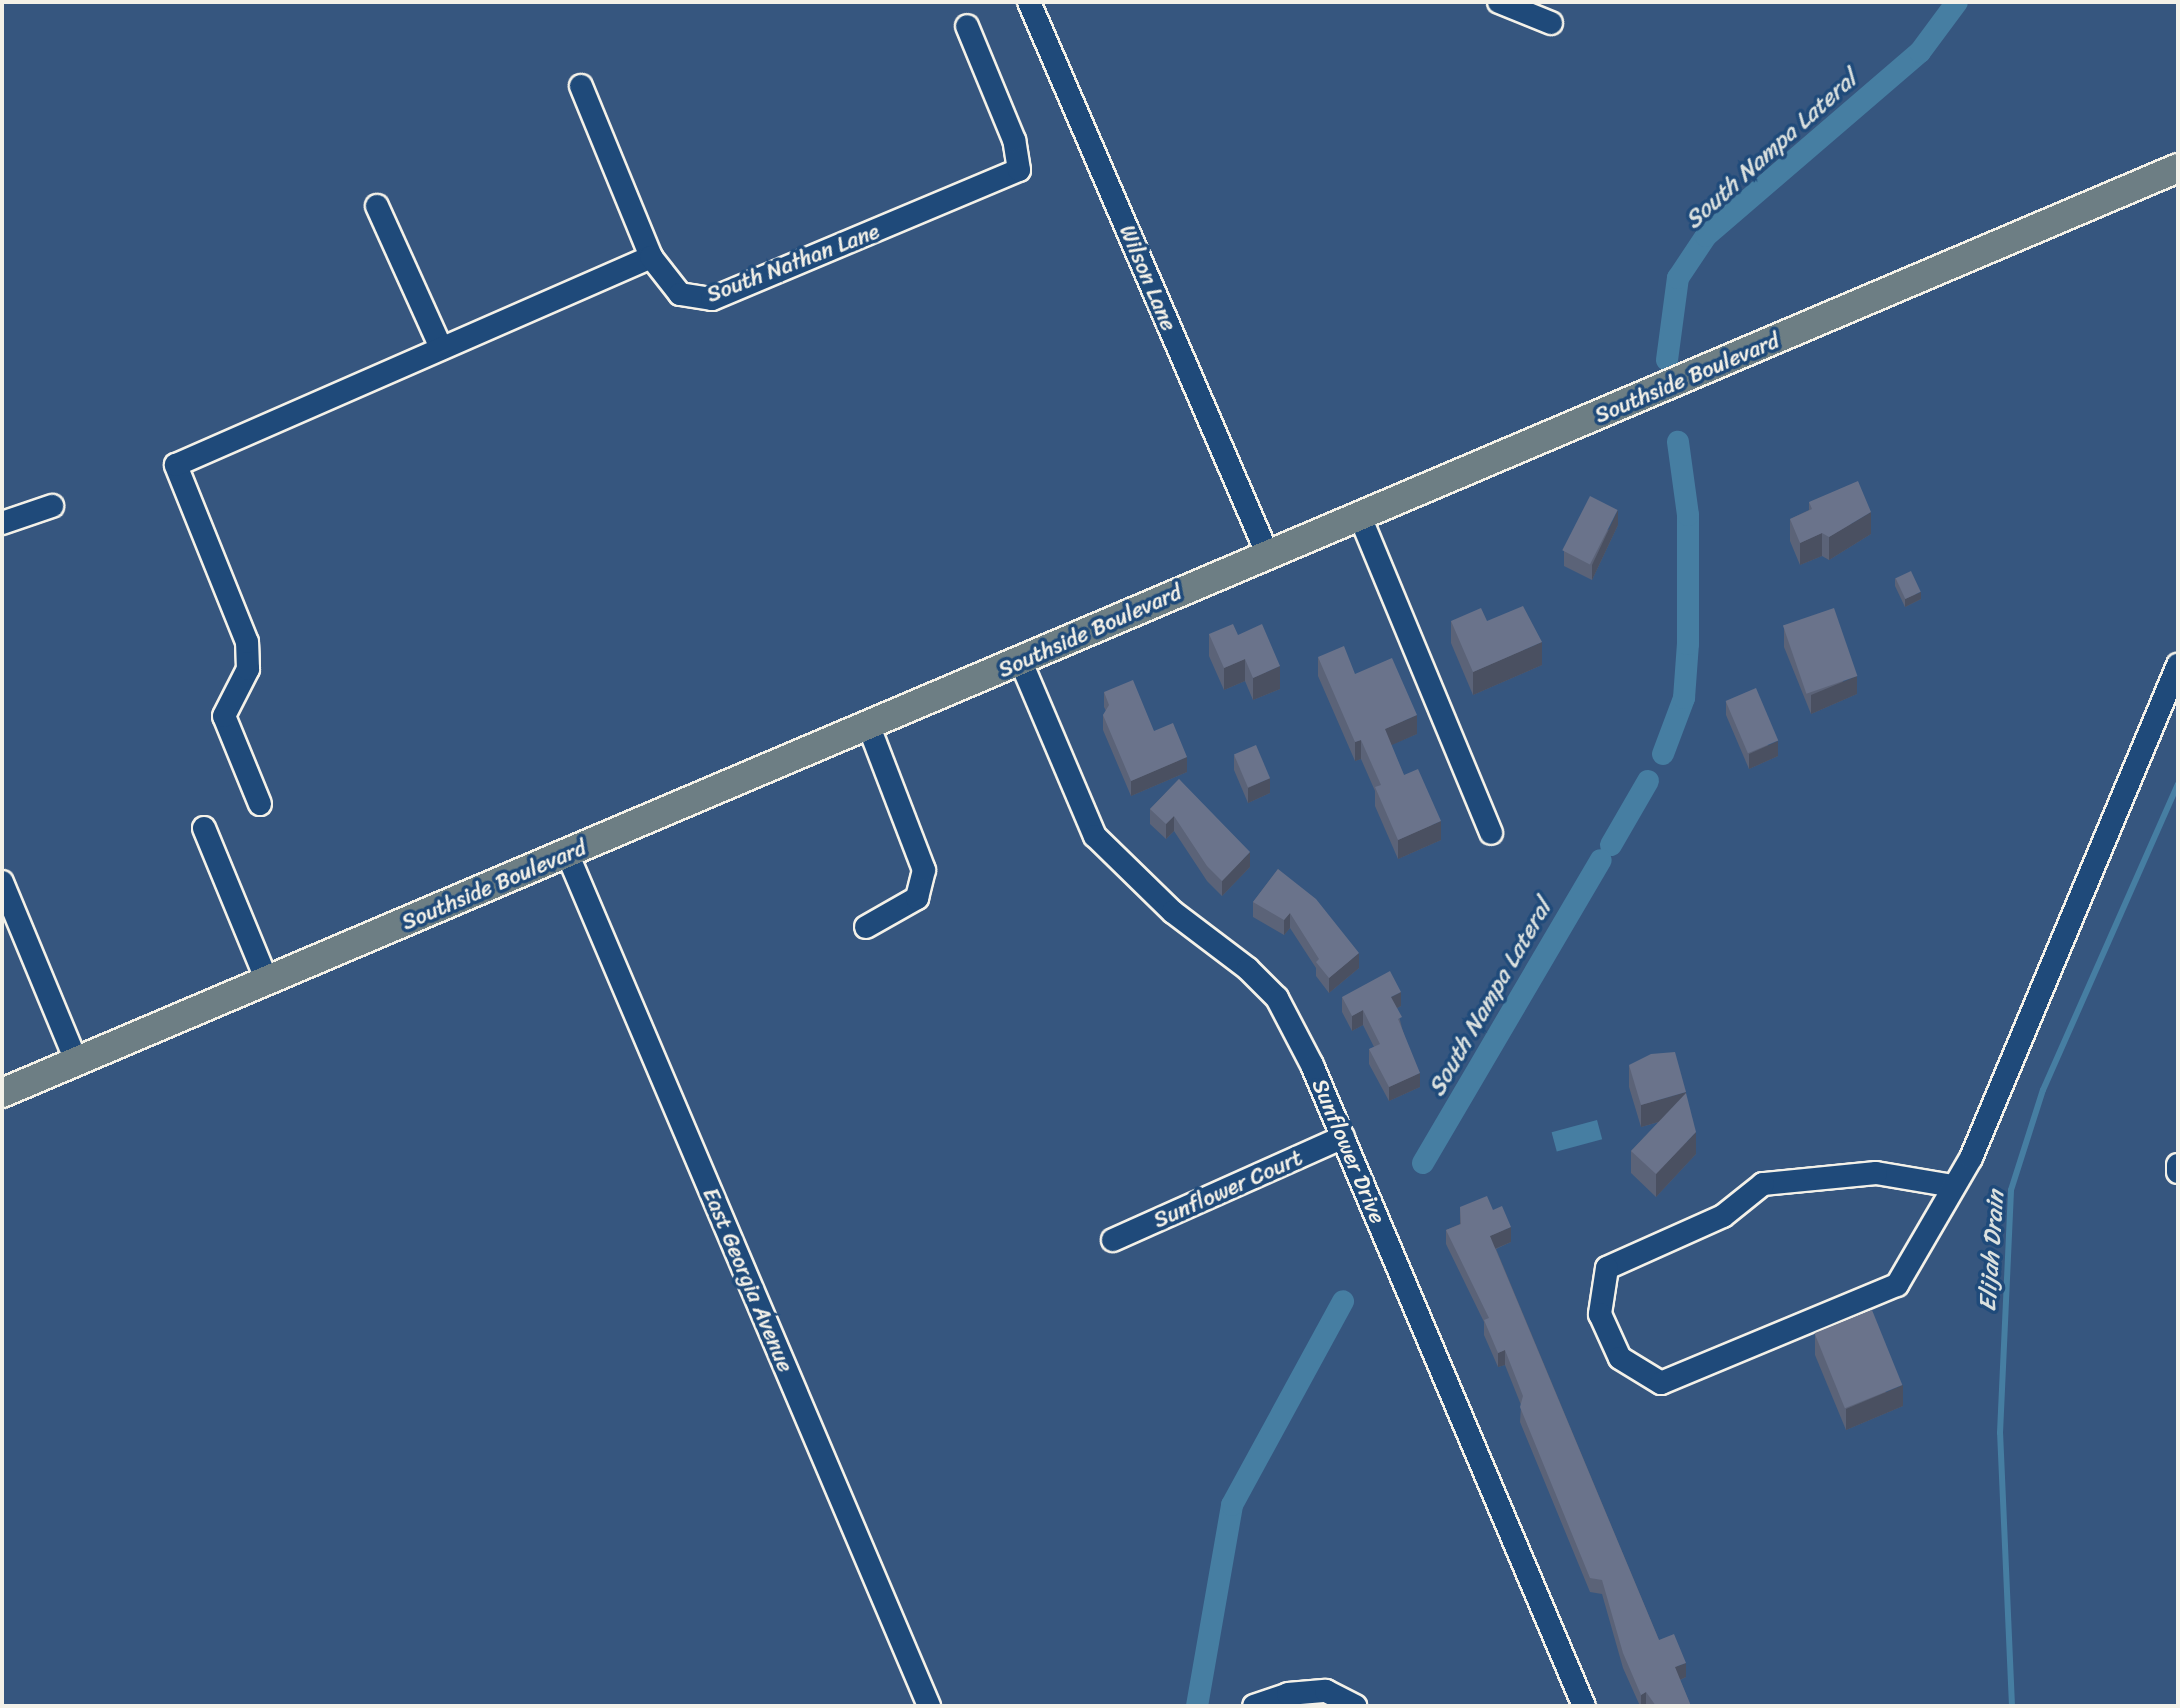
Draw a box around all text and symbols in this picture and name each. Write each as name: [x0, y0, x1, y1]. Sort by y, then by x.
water label: South Nampa Lateral: [1679, 65, 1863, 235]
street label: South Nathan Lane: [702, 218, 884, 308]
street label: Wilson Lane: [1114, 221, 1182, 335]
street label: Southside Boulevard: [1591, 327, 1783, 429]
street label: Southside Boulevard: [995, 579, 1185, 683]
street label: Southside Boulevard: [398, 834, 590, 936]
water label: South Nampa Lateral: [1422, 895, 1558, 1101]
street label: Sunflower Drive: [1307, 1075, 1391, 1227]
street label: Sunflower Court: [1149, 1144, 1307, 1234]
street label: East Georgia Avenue: [697, 1184, 799, 1376]
water label: Elijah Drain: [1973, 1190, 2011, 1312]

